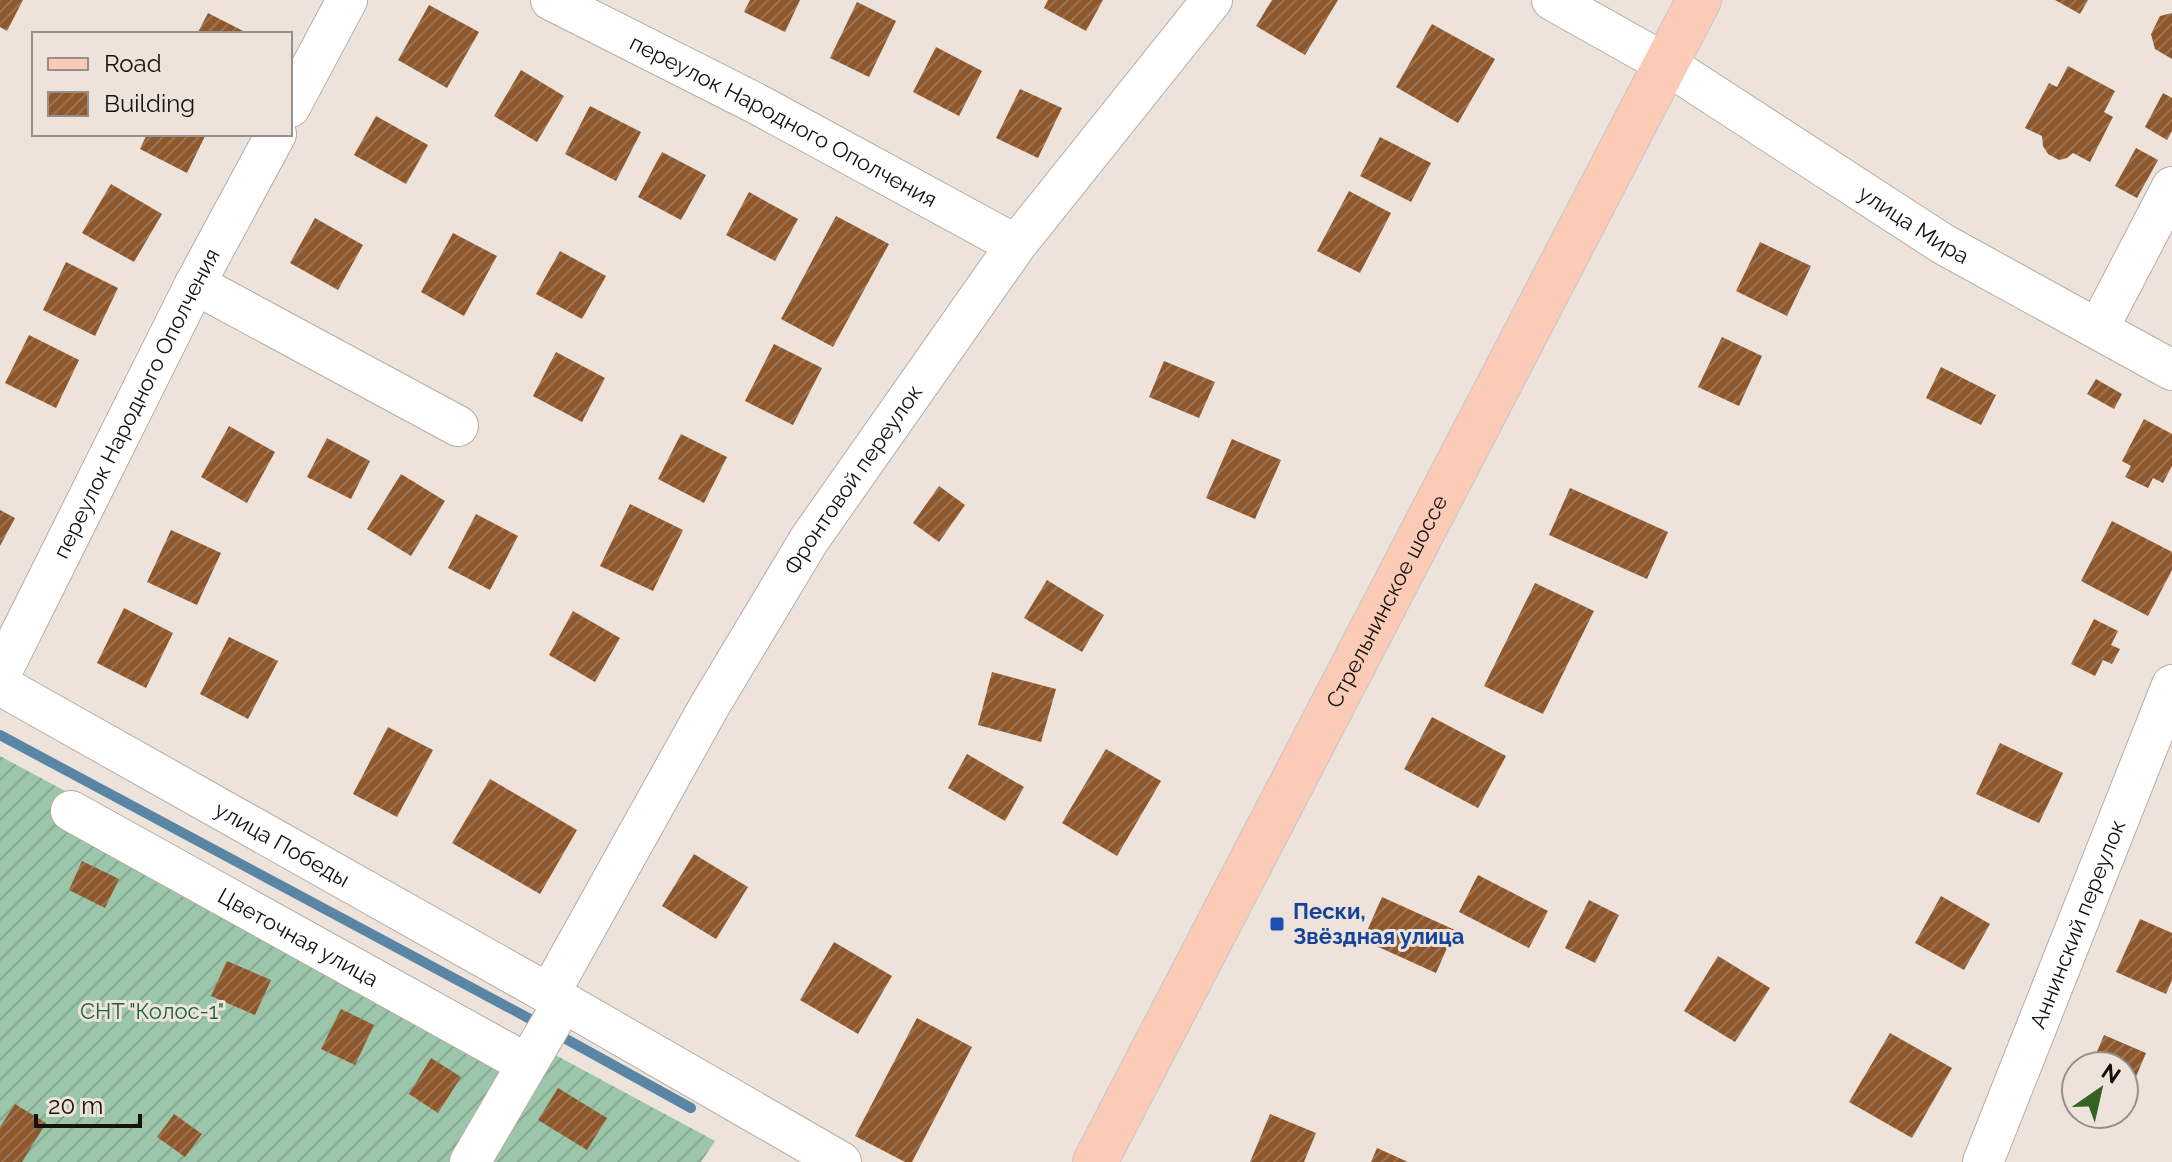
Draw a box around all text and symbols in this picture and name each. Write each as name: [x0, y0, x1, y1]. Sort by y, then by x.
street label: переулок Народного Ополчения: [626, 29, 942, 212]
legend: [32, 32, 292, 136]
text: Road: [104, 49, 162, 78]
text: Building: [104, 89, 195, 118]
street label: улица Мира: [1854, 180, 1974, 269]
street label: переулок Народного Ополчения: [47, 244, 225, 562]
street label: Фронтовой переулок: [778, 379, 927, 579]
street label: Стрельнинское шоссе: [1320, 490, 1453, 712]
street label: улица Победы: [210, 796, 354, 892]
street label: Аннинский переулок: [2024, 816, 2130, 1032]
street label: Цветочная улица: [214, 882, 383, 992]
place label: Пески, Звёздная улица: [1293, 898, 1464, 949]
marker: Пески, Звёздная улица: [1268, 915, 1286, 933]
park label: СНТ "Колос-1": [80, 998, 224, 1024]
north arrow: [2060, 1050, 2140, 1130]
text: N: [2097, 1058, 2125, 1089]
scale bar: [36, 1078, 140, 1128]
text: 20 m: [48, 1091, 103, 1120]

